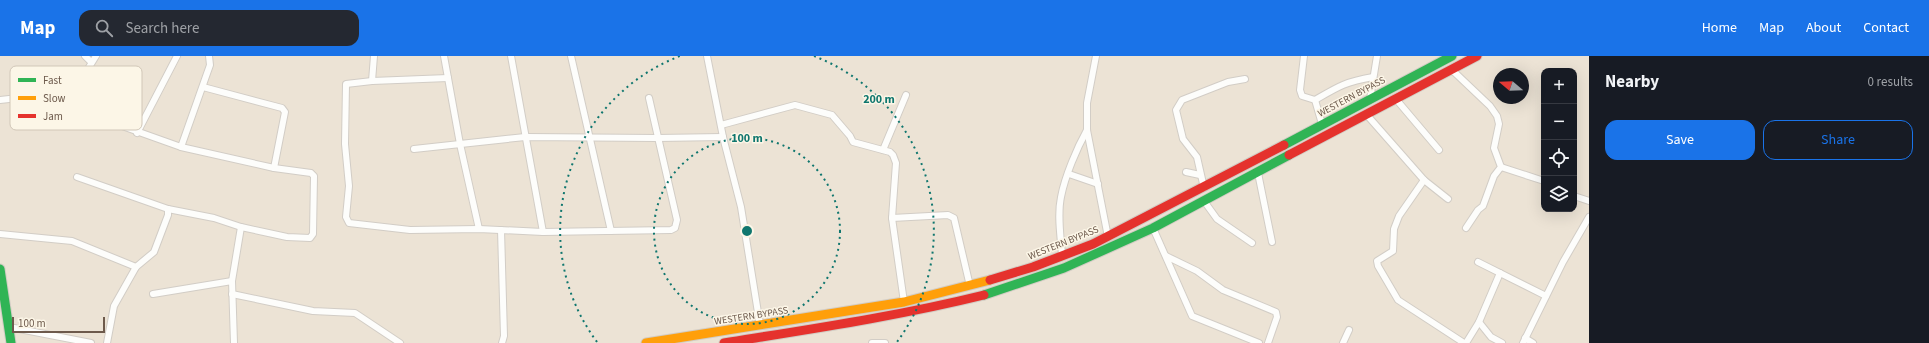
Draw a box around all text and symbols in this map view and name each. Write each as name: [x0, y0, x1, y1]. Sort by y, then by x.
search box: [79, 10, 359, 46]
text: Map: [20, 15, 55, 42]
icon: search: [93, 17, 115, 39]
text: Search here: [125, 18, 199, 39]
text: Home: [1702, 18, 1737, 38]
text: Map: [1759, 18, 1784, 38]
text: About: [1806, 18, 1841, 38]
text: Contact: [1863, 18, 1909, 38]
legend: [10, 66, 142, 130]
north arrow: [1493, 68, 1529, 104]
map controls: [1541, 68, 1577, 212]
button: +: [1541, 68, 1577, 104]
text: Nearby: [1605, 70, 1659, 94]
text: Fast: [43, 73, 62, 88]
street label: WESTERN BYPASS: [1315, 73, 1388, 121]
text: 0 results: [1868, 73, 1913, 91]
text: Slow: [43, 91, 66, 106]
text: 200 m: [863, 91, 895, 108]
button: −: [1541, 104, 1577, 140]
text: Jam: [43, 109, 63, 124]
button: Save: [1605, 120, 1755, 160]
button: Share: [1763, 120, 1913, 160]
text: 100 m: [731, 130, 763, 147]
button: locate: [1541, 140, 1577, 176]
button: layers: [1541, 176, 1577, 212]
street label: WESTERN BYPASS: [1026, 222, 1101, 263]
centre of rings: [740, 224, 754, 238]
street label: WESTERN BYPASS: [713, 303, 789, 329]
scale bar: [12, 315, 105, 334]
text: 100 m: [18, 316, 46, 331]

